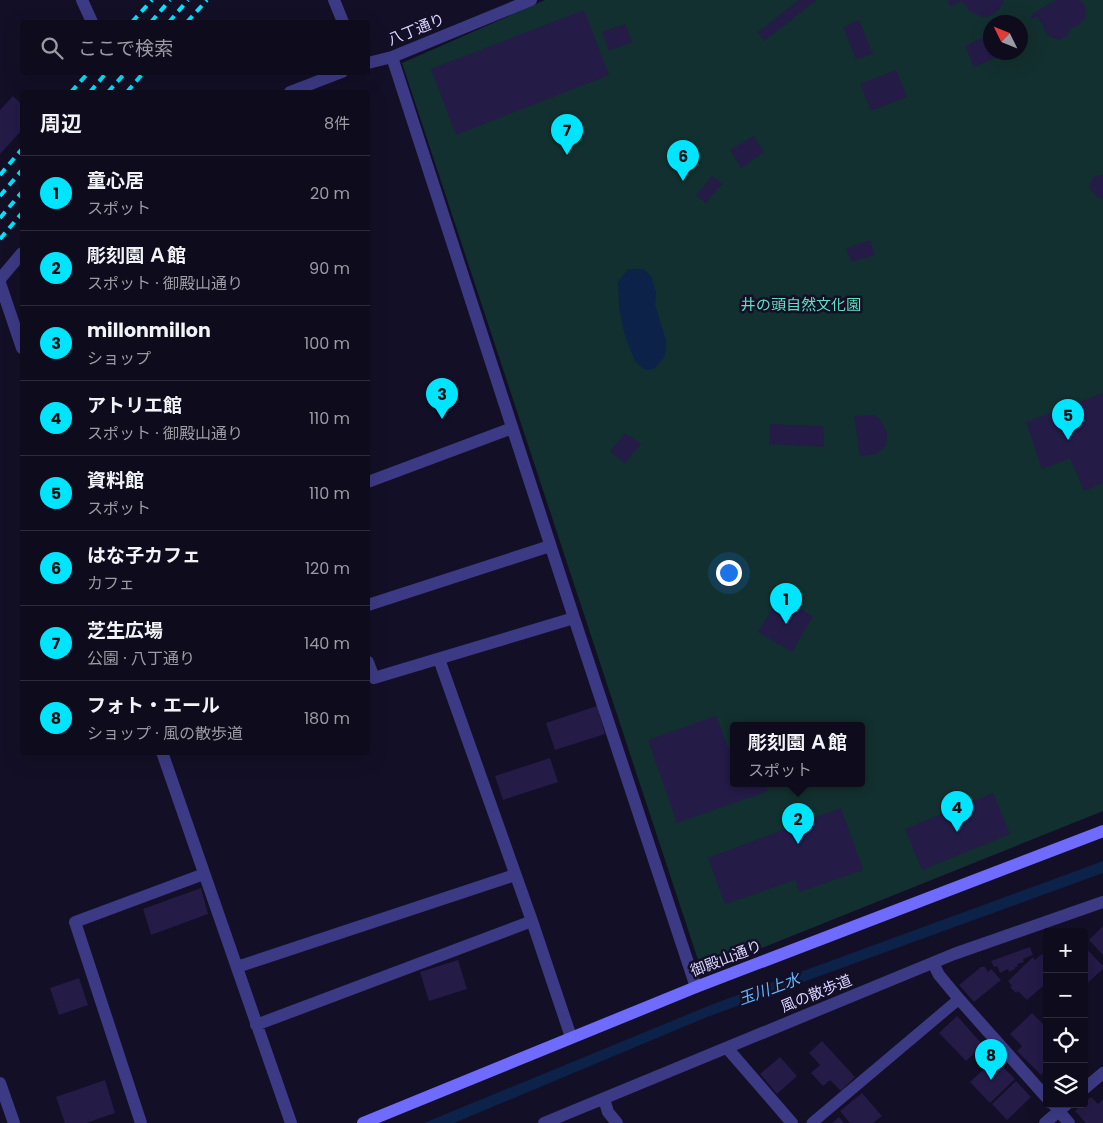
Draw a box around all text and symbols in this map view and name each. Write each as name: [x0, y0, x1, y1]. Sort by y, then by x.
street label: 八丁通り: [384, 8, 448, 50]
north arrow: [983, 15, 1028, 60]
search box: [20, 20, 370, 75]
icon: search: [38, 34, 66, 62]
text: ここで検索: [78, 35, 173, 62]
text: 周辺: [40, 109, 82, 138]
text: 8件: [324, 112, 350, 135]
pin: 7: [551, 114, 583, 155]
pin: 6: [667, 140, 699, 181]
text: 童心居: [87, 167, 144, 194]
text: 1: [53, 182, 59, 205]
text: 20 m: [310, 182, 350, 205]
text: スポット: [87, 197, 151, 220]
text: 彫刻園 Ａ館: [87, 242, 186, 269]
text: 2: [51, 257, 61, 280]
text: 90 m: [309, 257, 350, 280]
text: スポット · 御殿山通り: [87, 272, 243, 295]
park label: 井の頭自然文化園: [741, 294, 861, 315]
text: millonmillon: [87, 317, 211, 344]
text: 3: [51, 332, 61, 355]
text: 100 m: [304, 332, 350, 355]
text: ショップ: [87, 347, 151, 370]
pin: 3: [426, 378, 458, 419]
text: アトリエ館: [87, 392, 182, 419]
pin: 5: [1052, 399, 1084, 440]
text: 4: [51, 407, 61, 430]
text: 110 m: [309, 407, 350, 430]
text: スポット · 御殿山通り: [87, 422, 243, 445]
text: 資料館: [87, 467, 144, 494]
text: 5: [51, 482, 61, 505]
text: 110 m: [309, 482, 350, 505]
text: スポット: [87, 497, 151, 520]
text: はな子カフェ: [87, 542, 201, 569]
text: 6: [51, 557, 61, 580]
text: 120 m: [305, 557, 350, 580]
your location: [716, 560, 742, 586]
text: カフェ: [87, 572, 135, 595]
pin: 1: [770, 583, 802, 624]
text: 芝生広場: [87, 617, 163, 644]
text: 7: [52, 632, 60, 655]
text: 140 m: [304, 632, 350, 655]
text: 公園 · 八丁通り: [87, 647, 195, 670]
text: フォト・エール: [87, 692, 220, 719]
text: 8: [51, 707, 61, 730]
text: 180 m: [304, 707, 350, 730]
text: ショップ · 風の散歩道: [87, 722, 243, 745]
popup: [730, 722, 865, 787]
text: 彫刻園 Ａ館: [748, 729, 847, 756]
text: スポット: [748, 759, 812, 782]
pin: 4: [941, 791, 973, 832]
pin: 2: [782, 803, 814, 844]
map controls: [1043, 928, 1088, 1108]
button: +: [1043, 928, 1088, 973]
street label: 御殿山通り: [687, 935, 765, 981]
water label: 玉川上水: [735, 967, 805, 1011]
street label: 風の散歩道: [777, 969, 855, 1017]
button: −: [1043, 973, 1088, 1018]
button: locate: [1043, 1018, 1088, 1063]
pin: 8: [975, 1039, 1007, 1080]
button: layers: [1043, 1063, 1088, 1108]

